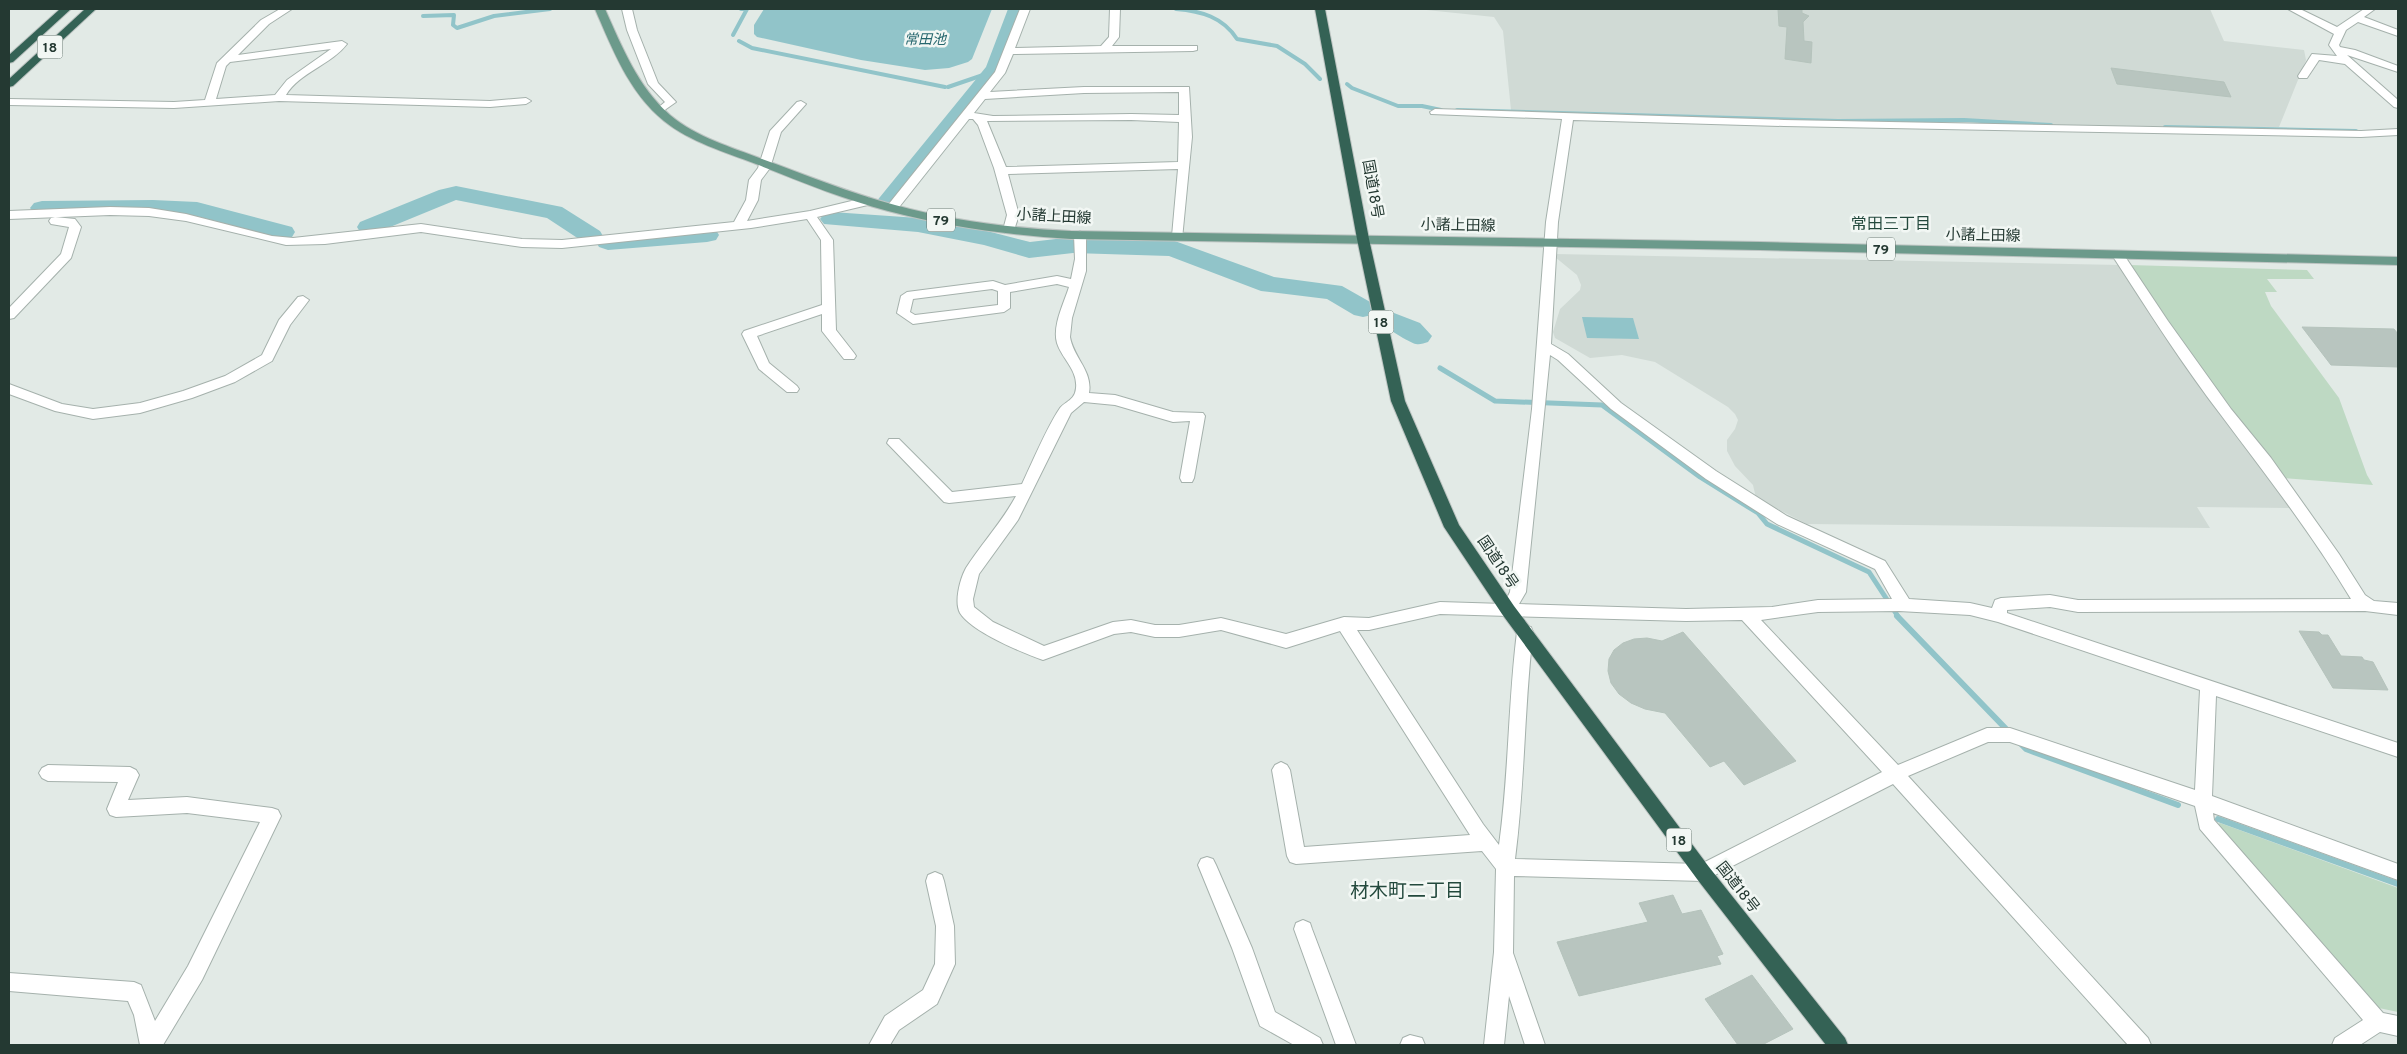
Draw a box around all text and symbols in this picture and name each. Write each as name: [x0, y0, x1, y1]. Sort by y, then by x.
water label: 常田池: [904, 32, 948, 49]
road number: 18: [38, 36, 62, 58]
street label: 国道18号: [1357, 158, 1386, 220]
street label: 小諸上田線: [1016, 206, 1092, 229]
road number: 79: [927, 208, 955, 232]
district label: 常田三丁目: [1851, 215, 1931, 235]
street label: 小諸上田線: [1420, 216, 1496, 237]
street label: 小諸上田線: [1945, 226, 2021, 247]
road number: 79: [1867, 238, 1895, 260]
road number: 18: [1368, 311, 1394, 334]
street label: 国道18号: [1472, 533, 1521, 593]
road number: 18: [1666, 828, 1692, 852]
street label: 国道18号: [1711, 859, 1763, 917]
district label: 材木町二丁目: [1350, 880, 1464, 904]

